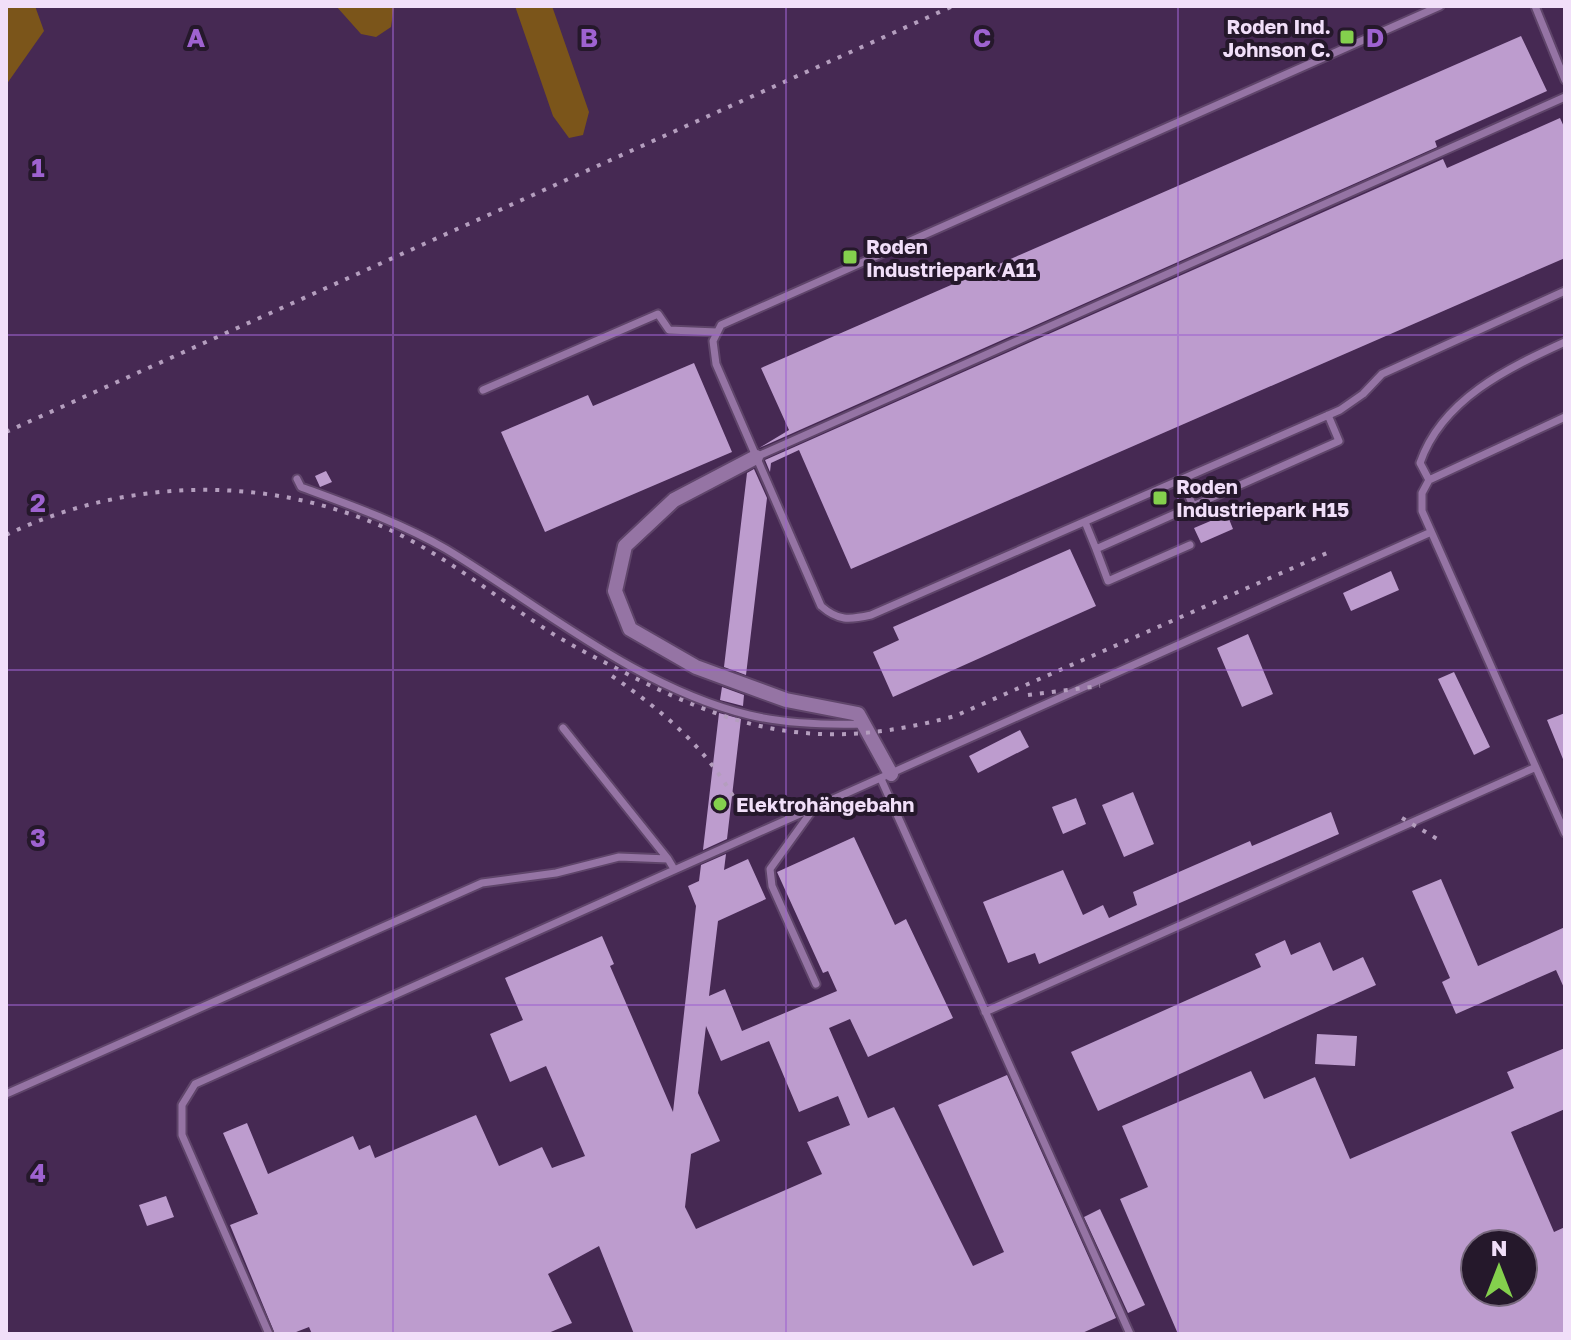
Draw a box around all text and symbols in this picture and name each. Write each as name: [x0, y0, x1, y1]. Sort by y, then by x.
place label: Roden Ind. Johnson C.: [1223, 14, 1331, 61]
text: A: [187, 22, 206, 53]
text: B: [580, 22, 598, 53]
text: C: [973, 22, 991, 53]
text: D: [1366, 22, 1384, 53]
marker: Roden Ind. Johnson C.: [1338, 28, 1356, 46]
text: 1: [31, 152, 45, 183]
place label: Roden Industriepark A11: [866, 234, 1036, 281]
marker: Roden Industriepark A11: [841, 248, 859, 266]
place label: Roden Industriepark H15: [1176, 474, 1349, 521]
text: 2: [30, 487, 46, 518]
marker: Roden Industriepark H15: [1151, 489, 1169, 507]
place label: Elektrohängebahn: [736, 792, 914, 816]
marker: Elektrohängebahn: [711, 795, 729, 813]
text: 3: [30, 822, 46, 853]
text: 4: [30, 1157, 46, 1188]
north arrow: [1459, 1228, 1539, 1308]
text: N: [1491, 1234, 1507, 1261]

